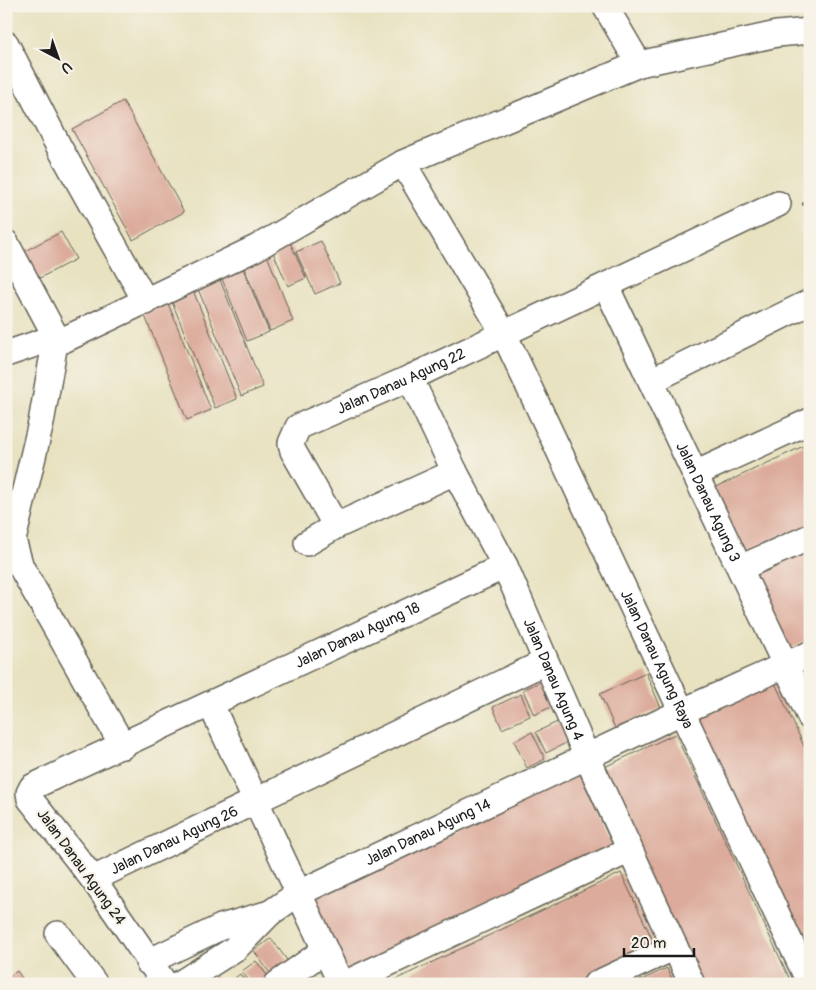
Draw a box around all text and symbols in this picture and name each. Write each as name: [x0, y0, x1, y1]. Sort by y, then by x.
north arrow: [32, 32, 82, 82]
text: U: [57, 58, 75, 77]
street label: Jalan Danau Agung 22: [334, 344, 468, 418]
street label: Jalan Danau Agung 3: [672, 439, 745, 565]
street label: Jalan Danau Agung Raya: [616, 587, 698, 732]
street label: Jalan Danau Agung 18: [292, 598, 423, 672]
street label: Jalan Danau Agung 4: [519, 615, 588, 743]
street label: Jalan Danau Agung 14: [362, 794, 494, 870]
street label: Jalan Danau Agung 26: [107, 801, 241, 879]
street label: Jalan Danau Agung 24: [32, 805, 130, 929]
scale bar: [624, 925, 694, 957]
text: 20 m: [631, 934, 666, 953]

